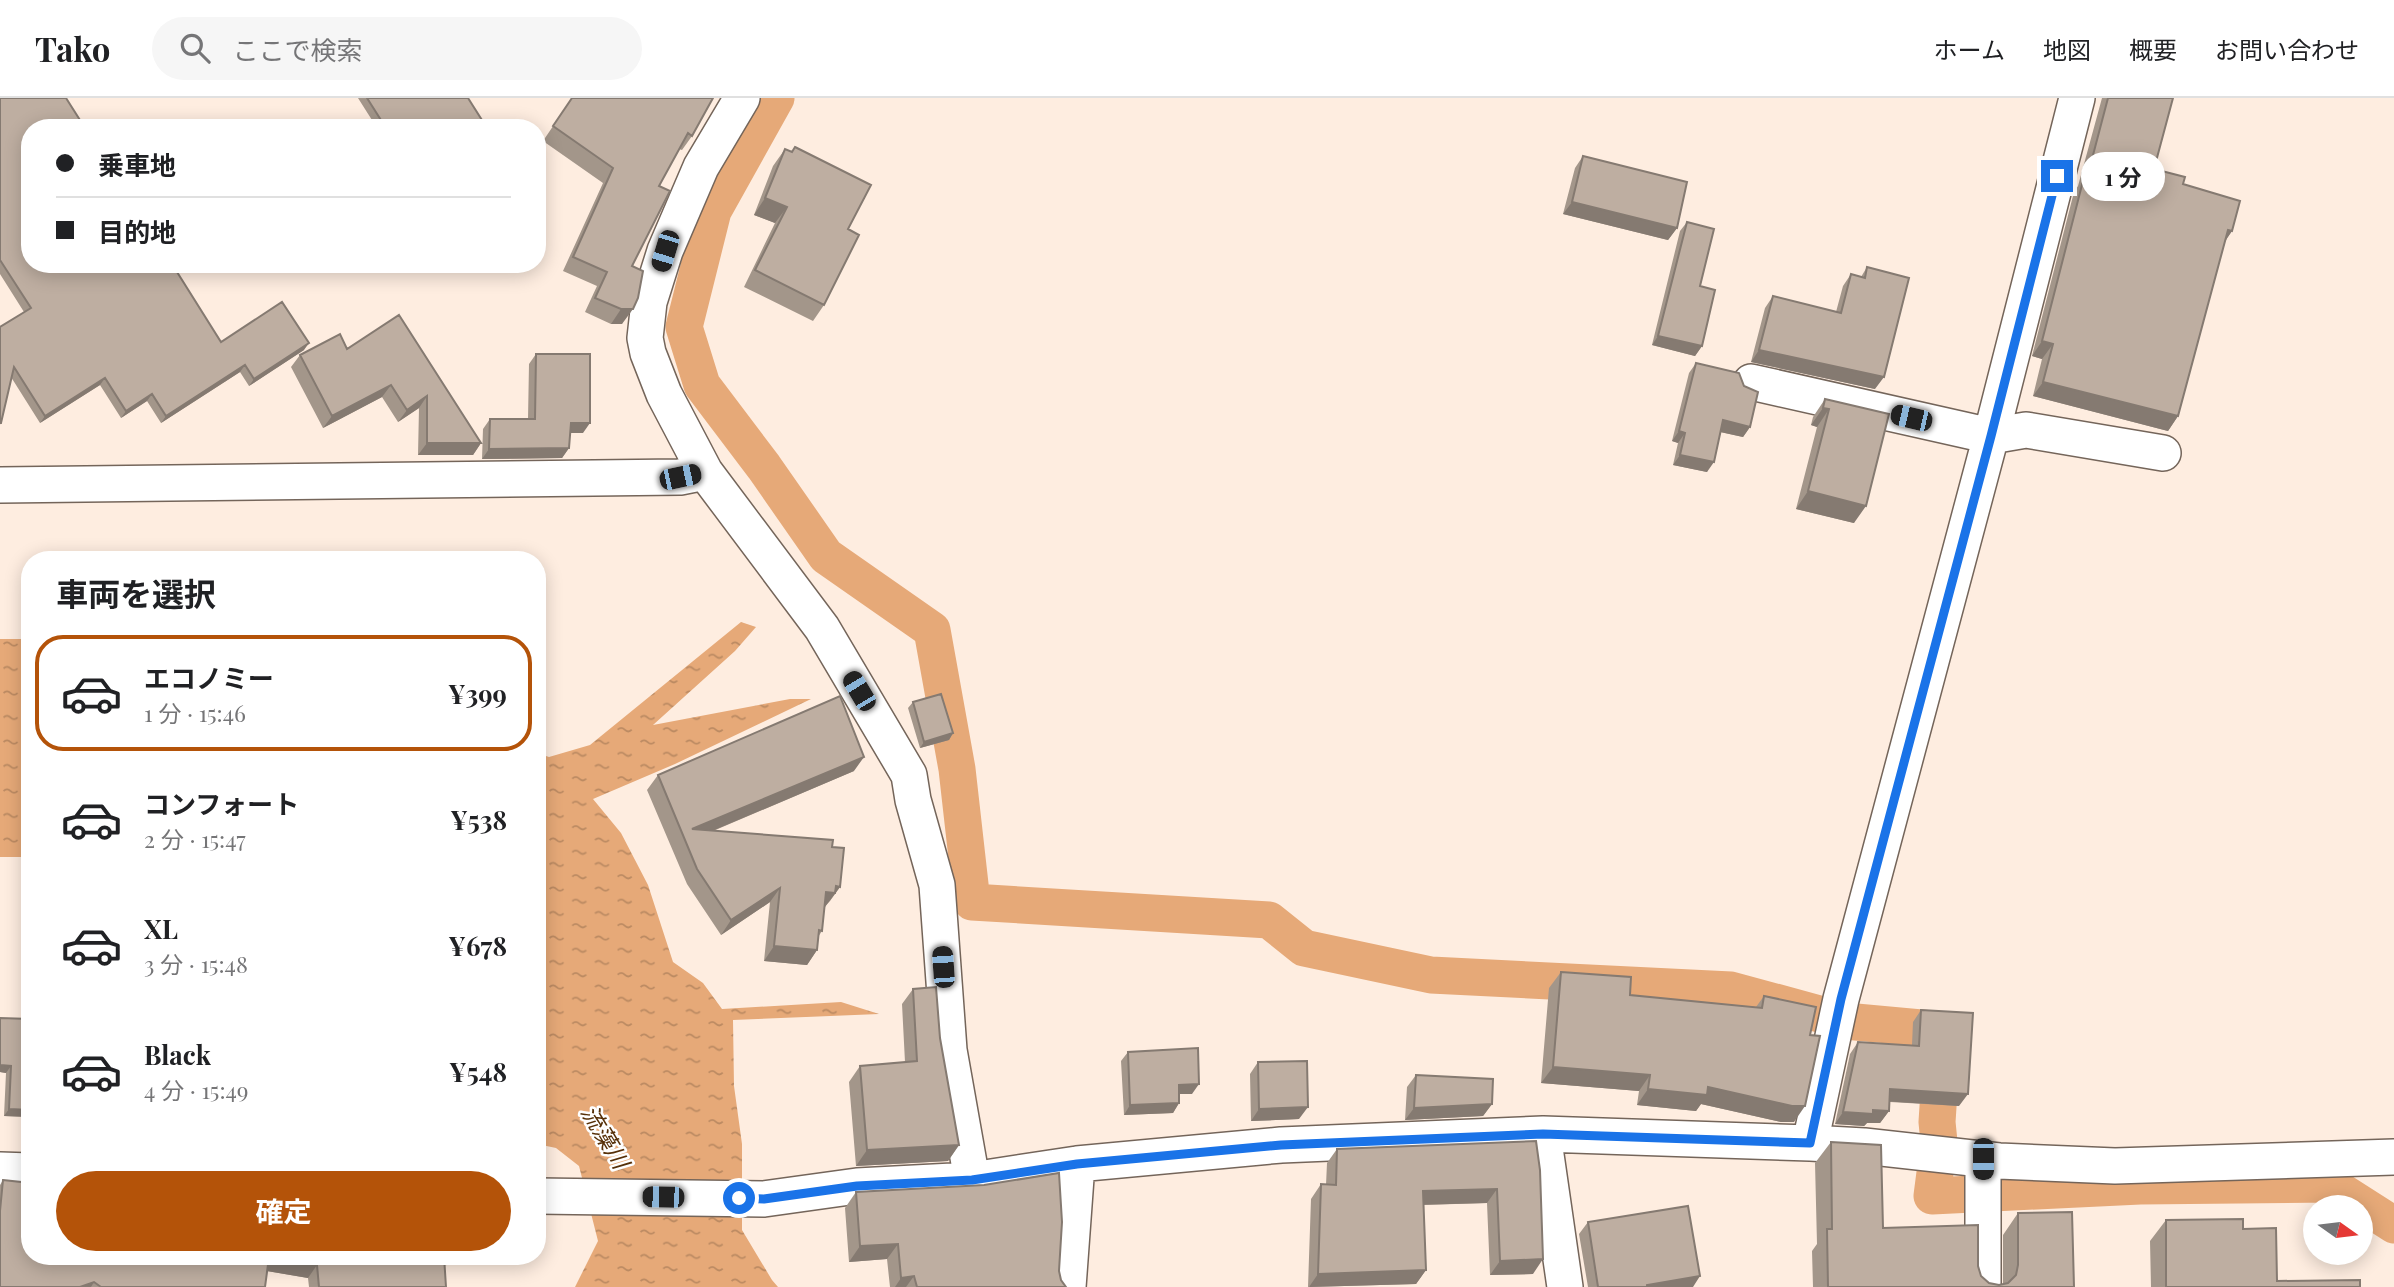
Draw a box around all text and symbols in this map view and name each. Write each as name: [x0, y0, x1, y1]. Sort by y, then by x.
search box: [152, 17, 642, 80]
text: Tako: [35, 26, 110, 70]
icon: search: [176, 29, 214, 67]
text: ここで検索: [232, 32, 362, 67]
text: ホーム: [1934, 33, 2005, 65]
text: 地図: [2043, 33, 2091, 65]
text: 概要: [2129, 33, 2177, 65]
text: お問い合わせ: [2215, 33, 2359, 65]
text: 乗車地: [98, 147, 176, 182]
callout: 1 分: [2082, 152, 2166, 200]
route end: [2041, 160, 2073, 192]
text: 1 分: [2104, 161, 2142, 192]
text: 目的地: [98, 214, 176, 249]
car: [649, 228, 682, 274]
car: [1889, 403, 1934, 433]
car: [658, 462, 703, 492]
text: 車両を選択: [56, 571, 216, 614]
text: エコノミー: [144, 660, 274, 695]
icon: car: [60, 662, 123, 725]
car: [840, 668, 879, 714]
text: ¥399: [448, 676, 507, 711]
text: 1 分 · 15:46: [144, 697, 246, 728]
text: コンフォート: [144, 786, 299, 821]
icon: car: [60, 788, 123, 851]
text: ¥538: [450, 802, 507, 837]
text: 2 分 · 15:47: [144, 823, 246, 854]
text: XL: [144, 911, 178, 946]
icon: car: [60, 914, 123, 977]
text: ¥678: [448, 928, 507, 963]
car: [932, 945, 955, 989]
text: 3 分 · 15:48: [144, 948, 248, 979]
text: Black: [144, 1037, 211, 1072]
icon: car: [60, 1040, 123, 1103]
text: ¥548: [449, 1054, 507, 1089]
text: 4 分 · 15:49: [144, 1074, 249, 1105]
water label: 流藻川: [575, 1099, 639, 1176]
car: [1973, 1138, 1994, 1180]
button: 確定: [56, 1171, 511, 1251]
route start: [723, 1182, 755, 1214]
car: [642, 1186, 685, 1208]
north arrow: [2303, 1195, 2373, 1265]
map controls: [2303, 1195, 2373, 1265]

